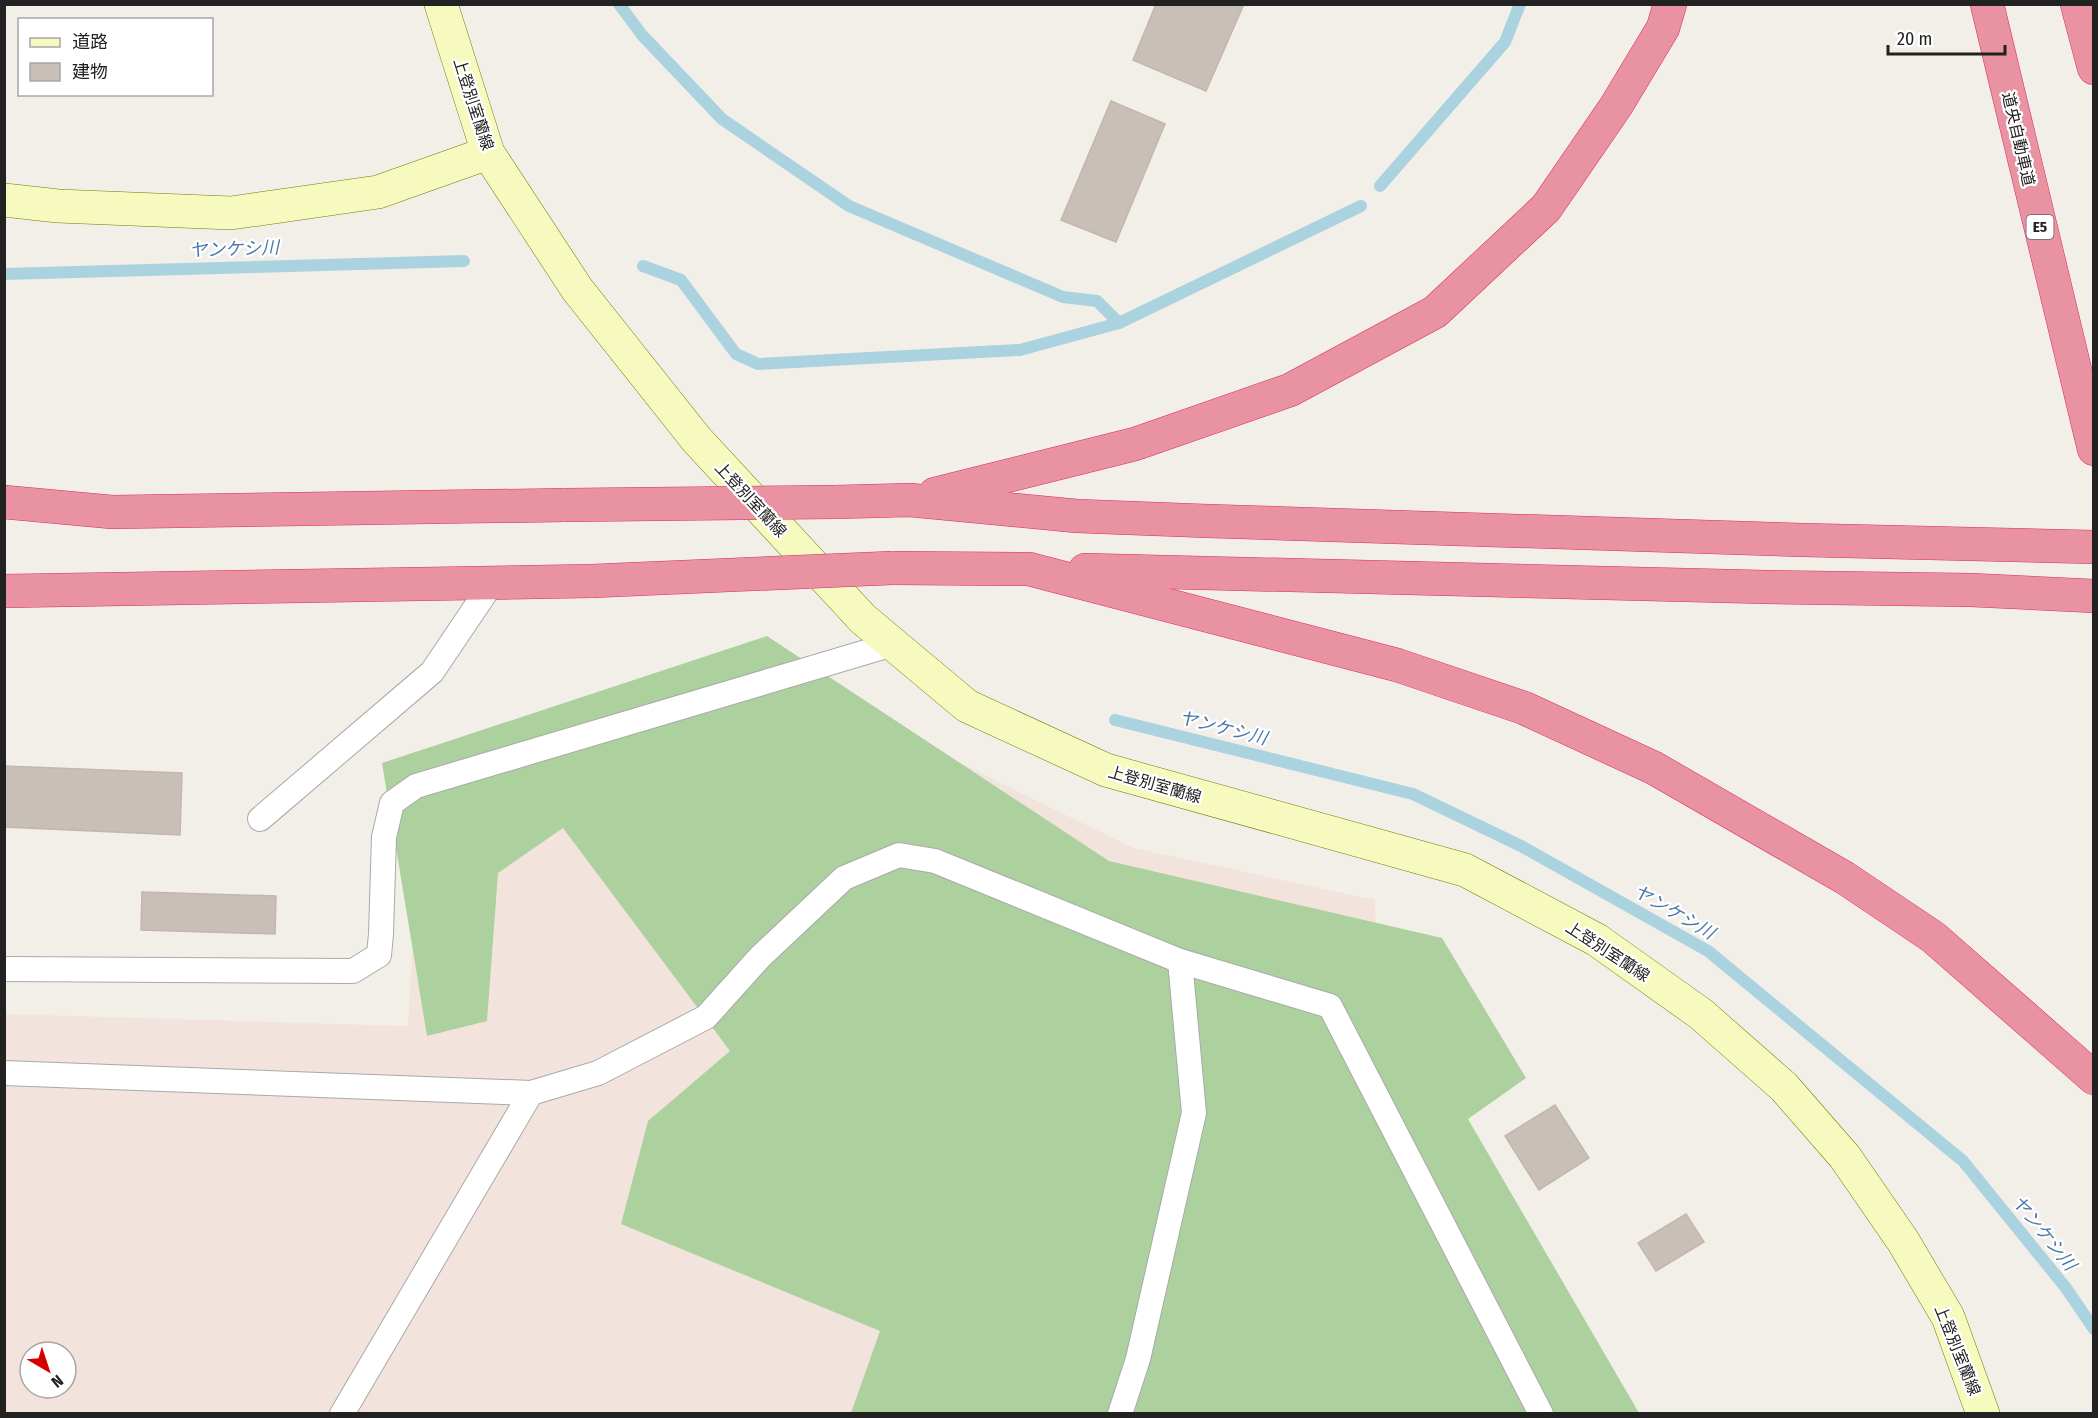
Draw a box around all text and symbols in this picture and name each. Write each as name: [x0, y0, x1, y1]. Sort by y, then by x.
legend: [18, 18, 213, 96]
scale bar: [1888, 18, 2005, 56]
text: 20 m: [1897, 28, 1932, 50]
text: 道路: [72, 31, 108, 53]
street label: 上登別室蘭線: [450, 56, 497, 153]
text: 建物: [72, 61, 108, 83]
street label: 道央自動車道: [1998, 90, 2039, 188]
road number: E5: [2026, 215, 2054, 239]
water label: ヤンケシ川: [189, 236, 281, 262]
street label: 上登別室蘭線: [711, 458, 790, 541]
water label: ヤンケシ川: [1177, 706, 1271, 750]
street label: 上登別室蘭線: [1106, 762, 1204, 807]
water label: ヤンケシ川: [1630, 880, 1720, 945]
street label: 上登別室蘭線: [1562, 917, 1653, 986]
water label: ヤンケシ川: [2007, 1191, 2082, 1276]
street label: 上登別室蘭線: [1931, 1302, 1984, 1398]
north arrow: [18, 1340, 78, 1400]
text: N: [47, 1371, 67, 1392]

